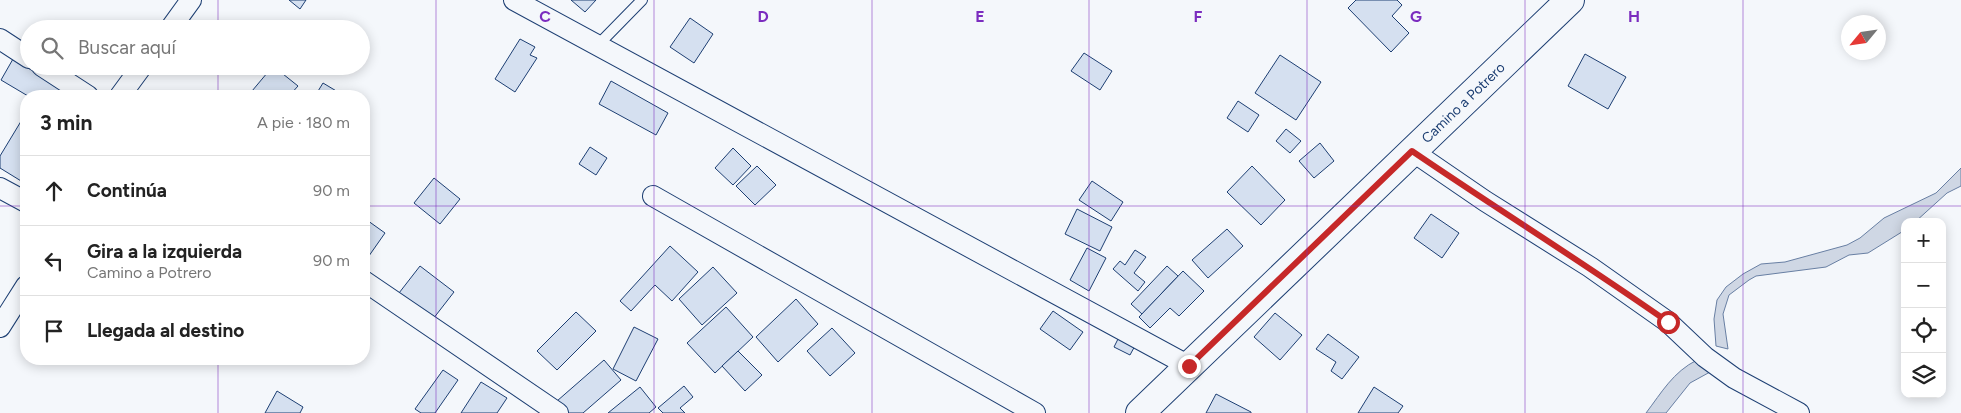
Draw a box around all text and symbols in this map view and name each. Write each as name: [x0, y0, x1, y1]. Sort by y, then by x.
text: C: [539, 7, 551, 26]
text: D: [757, 7, 769, 26]
text: E: [975, 7, 985, 26]
text: F: [1194, 7, 1203, 26]
text: G: [1410, 7, 1422, 26]
text: H: [1628, 7, 1640, 26]
north arrow: [1841, 15, 1886, 60]
search box: [20, 20, 370, 75]
icon: search: [38, 34, 66, 62]
text: Buscar aquí: [78, 36, 176, 59]
street label: Camino a Potrero: [1418, 59, 1509, 147]
text: 3 min: [40, 110, 92, 135]
text: A pie · 180 m: [257, 113, 350, 132]
icon: ahead: [40, 177, 68, 205]
text: Continúa: [87, 179, 167, 202]
text: 90 m: [313, 181, 350, 200]
map controls: [1901, 218, 1946, 398]
button: +: [1901, 218, 1946, 263]
text: Gira a la izquierda: [87, 240, 242, 263]
icon: left: [40, 247, 68, 275]
text: 90 m: [313, 251, 350, 270]
text: Camino a Potrero: [87, 263, 212, 282]
button: −: [1901, 263, 1946, 308]
button: locate: [1901, 308, 1946, 353]
route start: [1657, 311, 1680, 334]
icon: arrive: [40, 317, 68, 345]
text: Llegada al destino: [87, 319, 244, 342]
button: layers: [1901, 353, 1946, 398]
route end: [1178, 355, 1201, 378]

